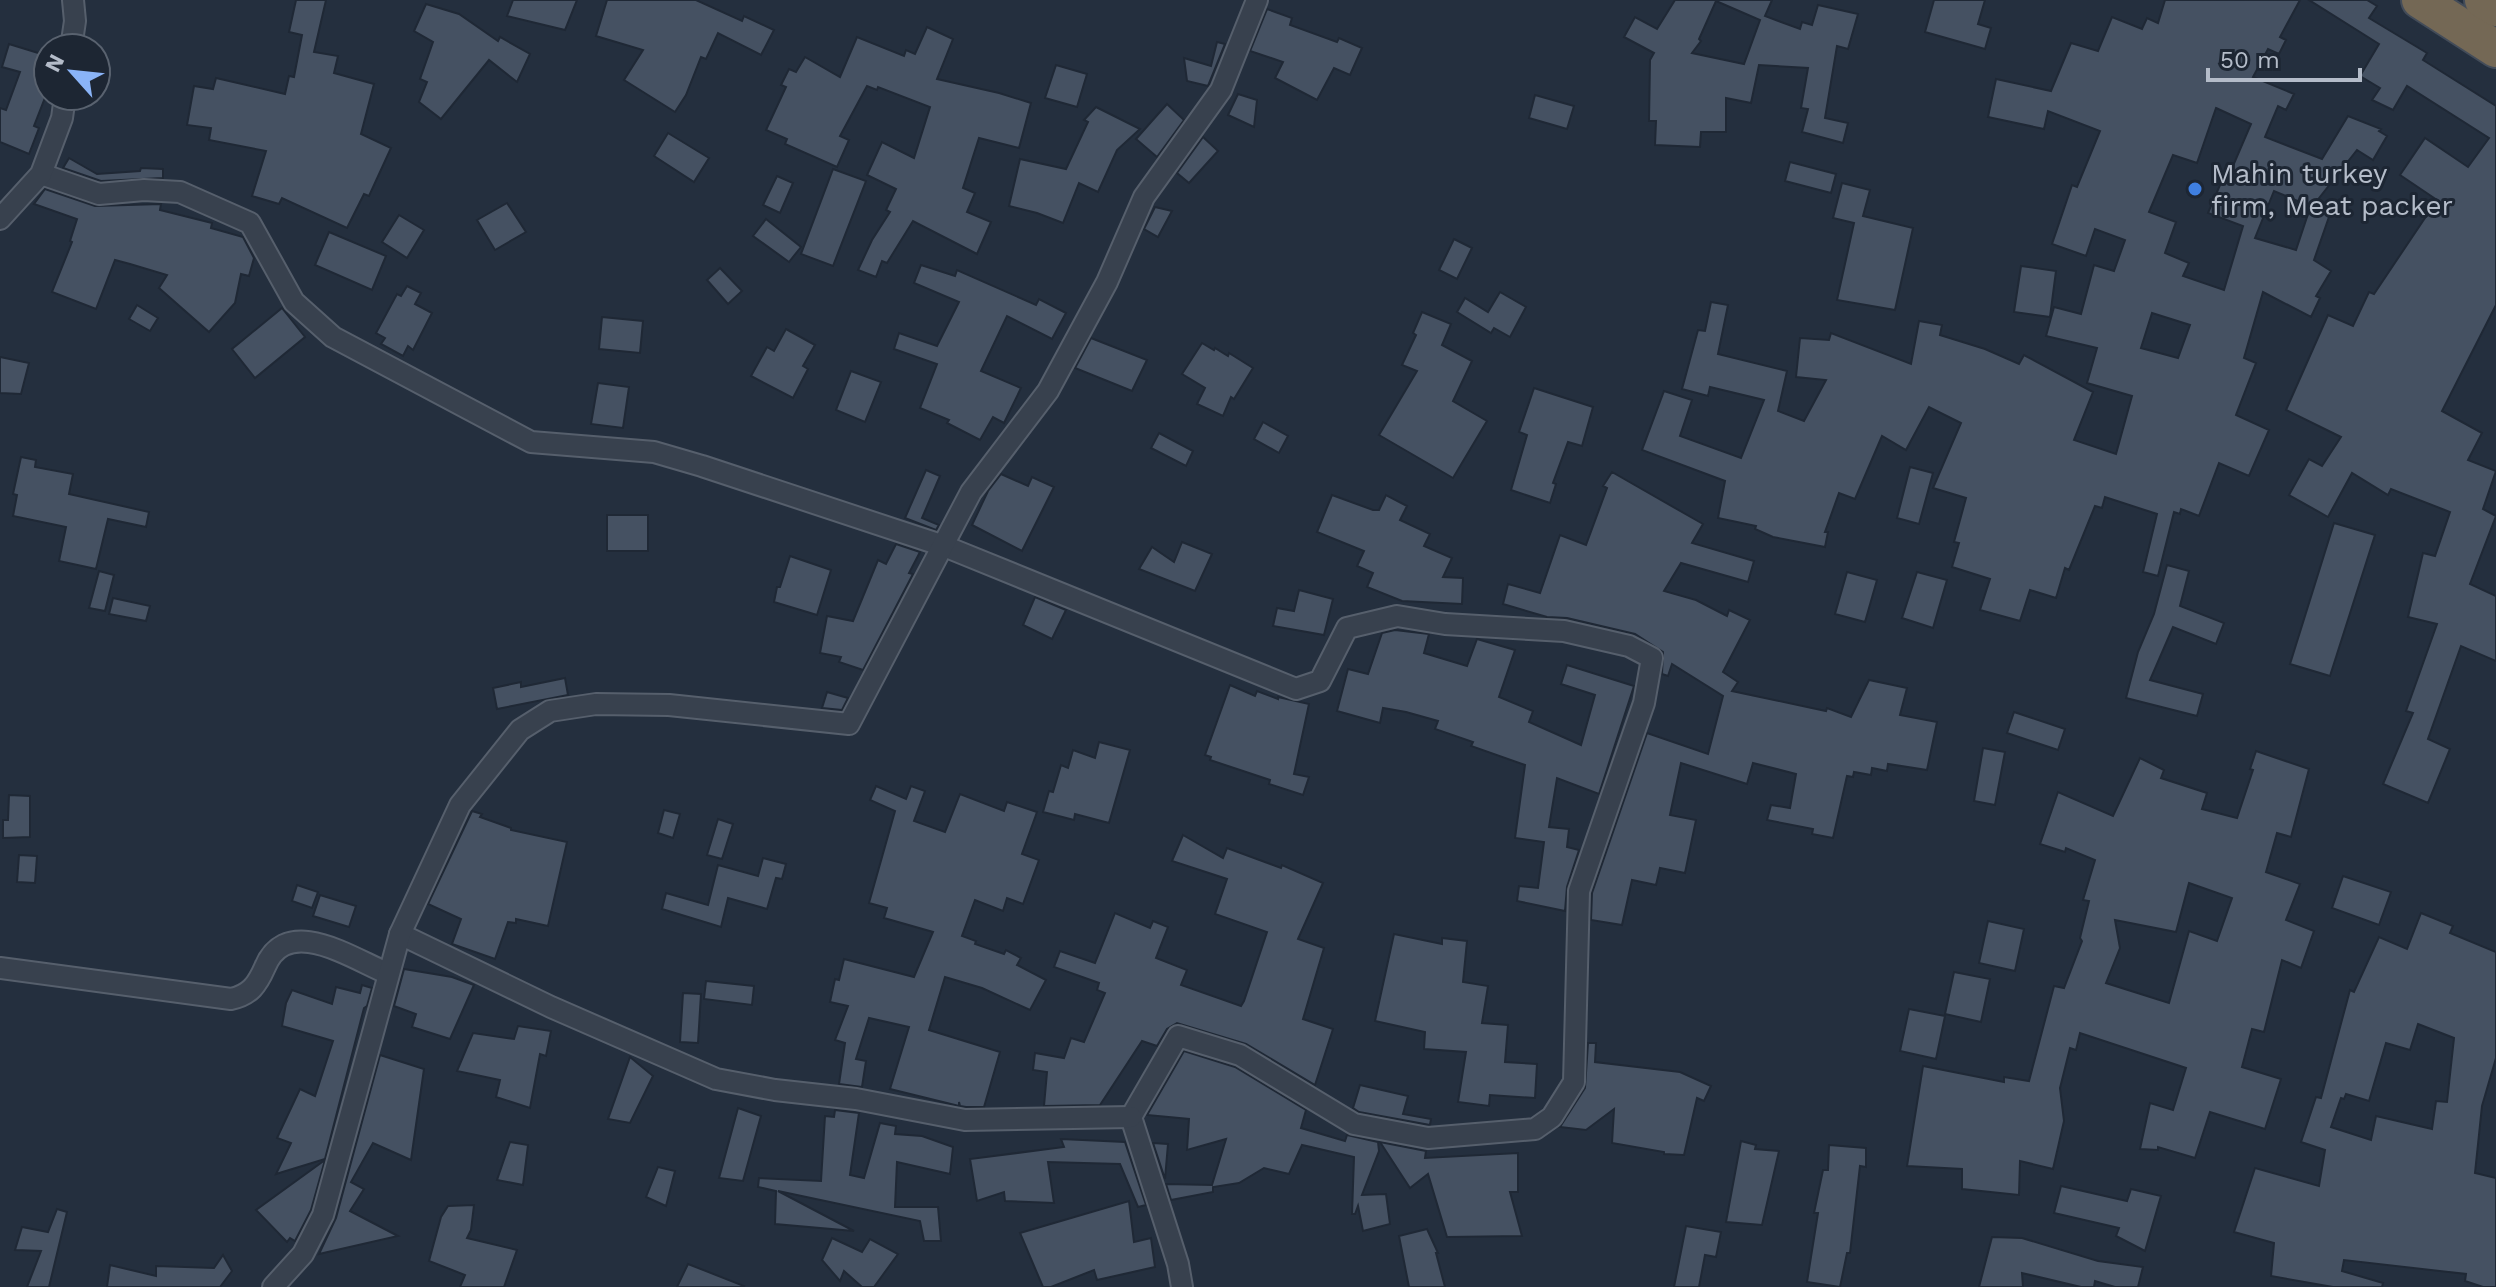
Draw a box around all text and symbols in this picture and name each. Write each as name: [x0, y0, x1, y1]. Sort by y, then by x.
north arrow: [32, 32, 112, 112]
scale bar: [2208, 32, 2360, 82]
text: 50 m: [2220, 46, 2280, 74]
text: N: [40, 50, 69, 76]
place label: Mahin turkey firm, Meat packer: [2211, 157, 2453, 222]
marker: Mahin turkey firm, Meat packer: [2186, 180, 2204, 198]

